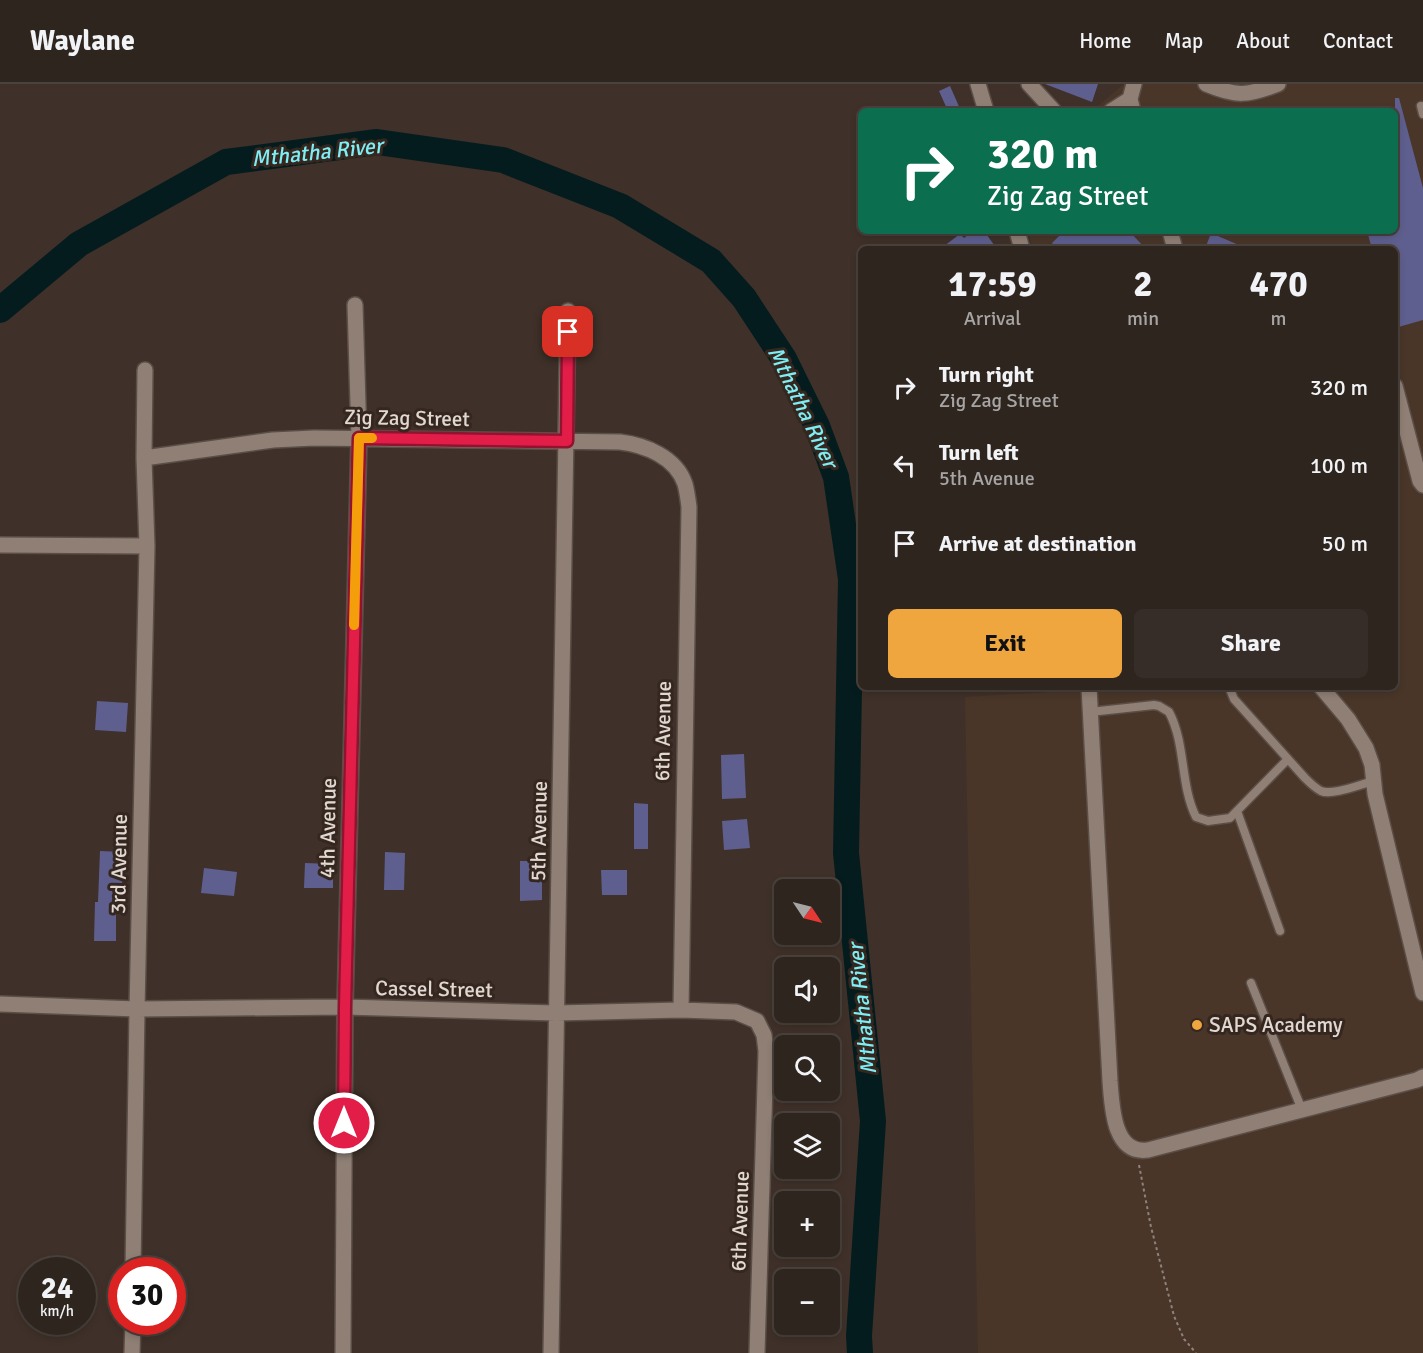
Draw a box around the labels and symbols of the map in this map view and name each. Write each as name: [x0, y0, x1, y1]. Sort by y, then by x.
water label: Mthatha River: [250, 131, 387, 172]
pin: [542, 306, 593, 357]
water label: Mthatha River: [762, 342, 845, 475]
street label: Zig Zag Street: [344, 404, 470, 432]
street label: 6th Avenue: [649, 681, 677, 781]
street label: 4th Avenue: [314, 778, 342, 878]
street label: 5th Avenue: [525, 781, 553, 881]
street label: 3rd Avenue: [105, 814, 133, 914]
north arrow: [774, 879, 840, 945]
water label: Mthatha River: [841, 939, 882, 1076]
street label: Cassel Street: [375, 975, 493, 1003]
place label: SAPS Academy: [1209, 1012, 1343, 1038]
marker: SAPS Academy: [1190, 1018, 1204, 1032]
position arrow: [312, 1091, 376, 1155]
street label: 6th Avenue: [725, 1170, 755, 1272]
speed limit sign: 30: [108, 1257, 186, 1335]

